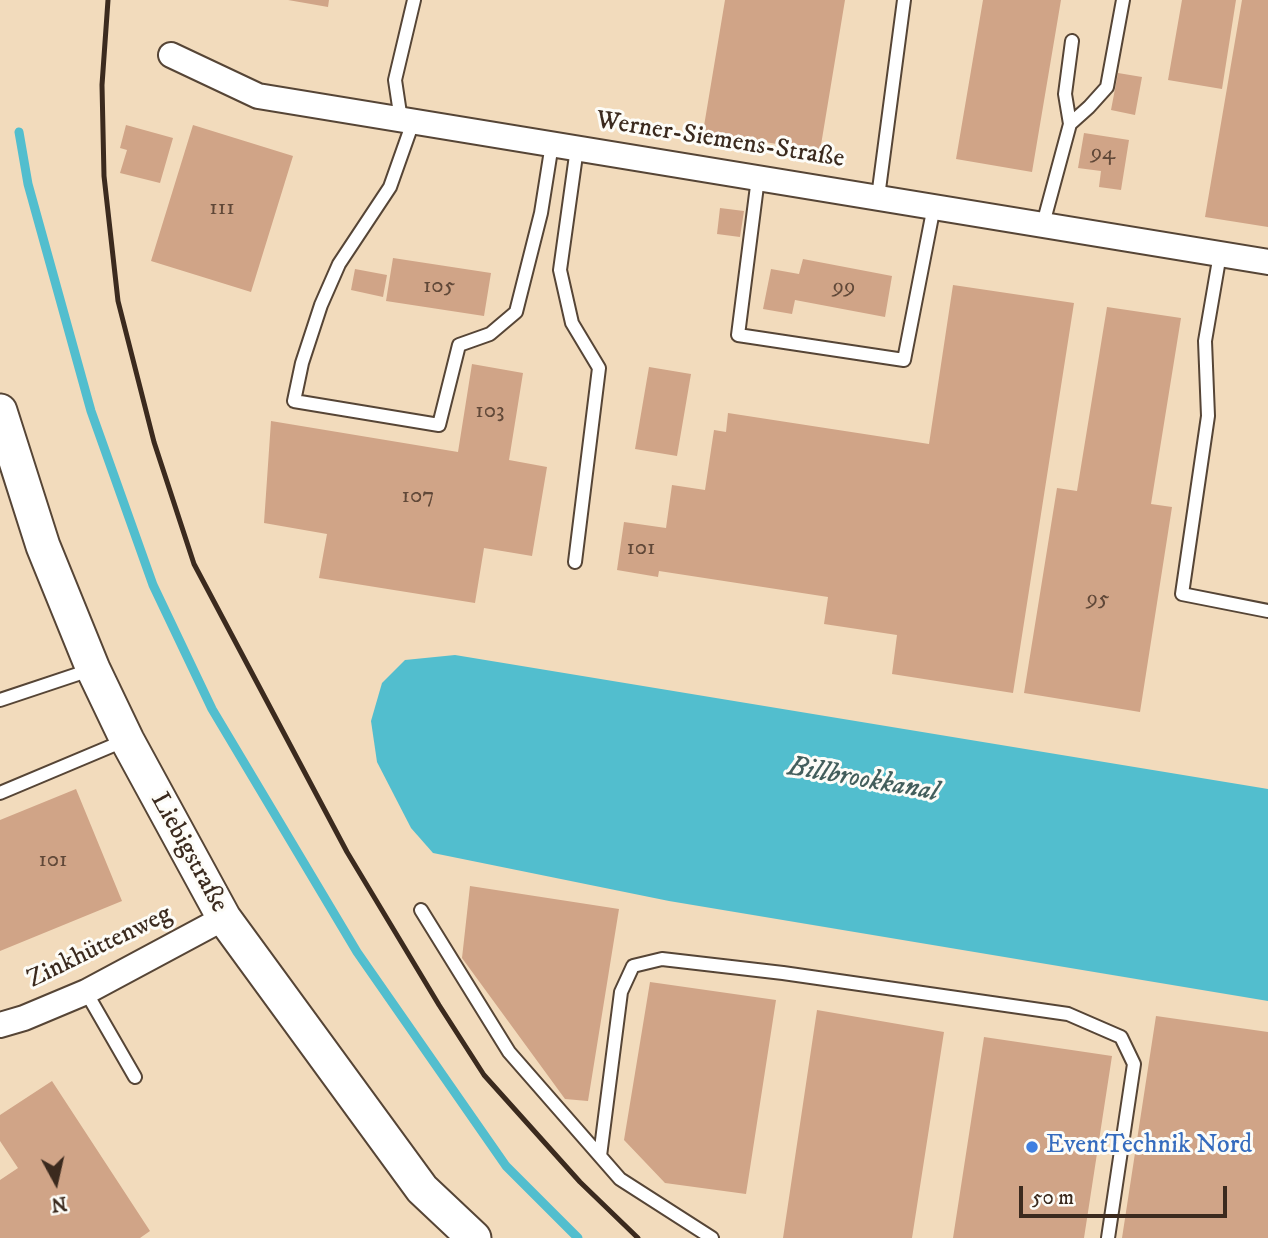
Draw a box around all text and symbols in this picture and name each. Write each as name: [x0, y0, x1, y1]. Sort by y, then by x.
street label: Werner-Siemens-Straße: [594, 106, 846, 176]
house number: 94: [1091, 140, 1115, 168]
house number: 111: [209, 195, 235, 223]
house number: 105: [423, 273, 455, 301]
house number: 99: [833, 274, 855, 302]
house number: 103: [475, 398, 505, 426]
house number: 107: [402, 483, 434, 511]
house number: 101: [626, 535, 656, 563]
house number: 95: [1087, 586, 1109, 614]
water label: Billbrookkanal: [785, 751, 941, 811]
street label: Liebigstraße: [142, 788, 234, 918]
house number: 101: [38, 847, 68, 875]
street label: Zinkhüttenweg: [23, 900, 177, 996]
place label: EventTechnik Nord: [1046, 1131, 1252, 1163]
marker: EventTechnik Nord: [1024, 1139, 1040, 1155]
north arrow: [21, 1147, 91, 1217]
scale bar: [1023, 1172, 1231, 1216]
text: 50 m: [1032, 1185, 1074, 1211]
text: N: [50, 1191, 68, 1216]

